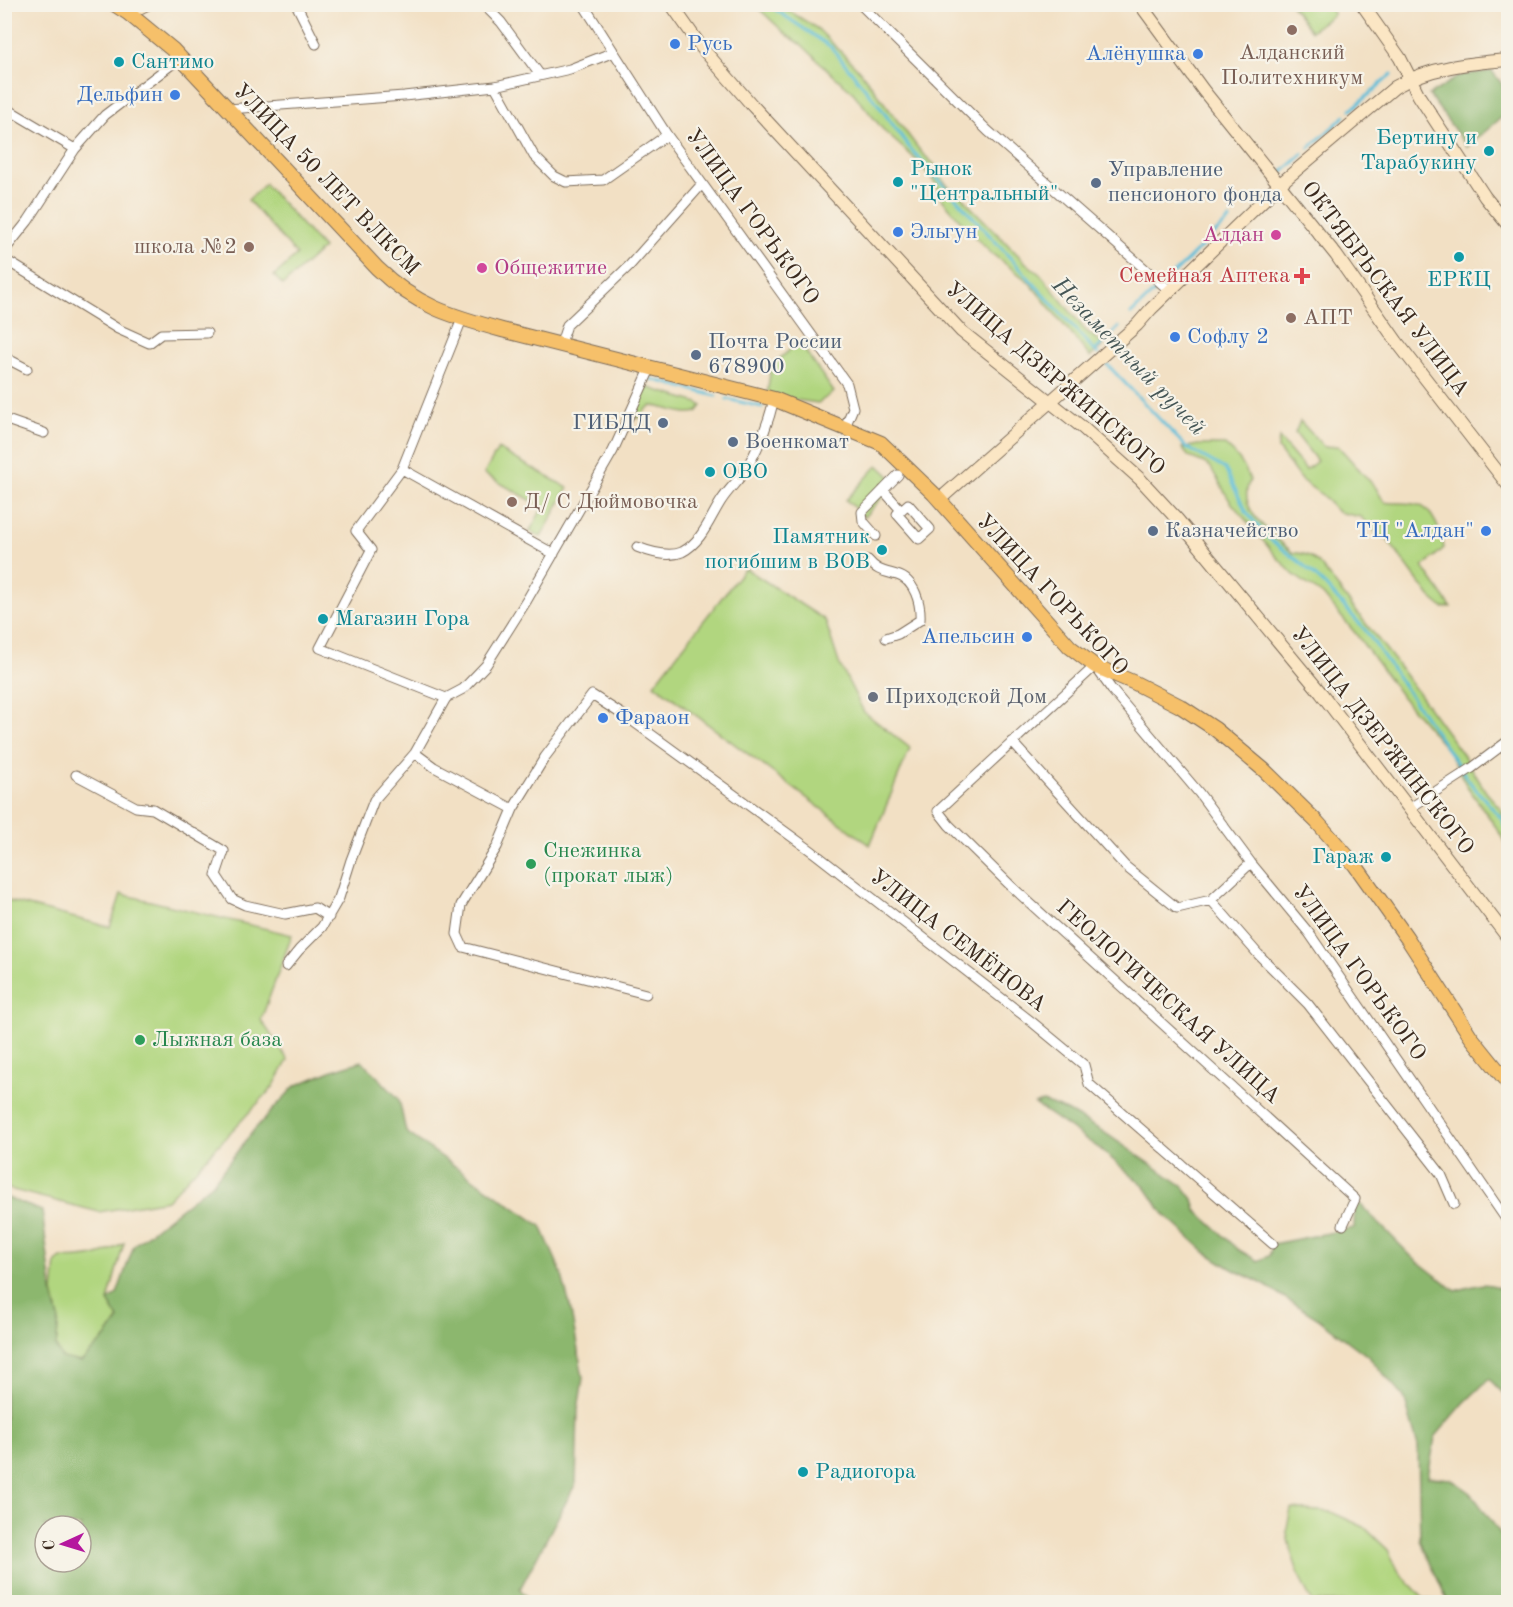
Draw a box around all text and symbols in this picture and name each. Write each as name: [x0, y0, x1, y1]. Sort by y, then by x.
marker: Алданский Политехникум: [1285, 23, 1299, 37]
place label: Русь: [687, 33, 732, 55]
marker: Русь: [668, 37, 682, 51]
place label: Алданский Политехникум: [1221, 42, 1363, 89]
place label: Алёнушка: [1086, 43, 1186, 65]
marker: Алёнушка: [1191, 47, 1205, 61]
place label: Сантимо: [131, 51, 214, 73]
marker: Сантимо: [112, 55, 126, 69]
street label: УЛИЦА 50 ЛЕТ ВЛКСМ: [229, 80, 423, 280]
place label: Дельфин: [77, 84, 163, 106]
marker: Дельфин: [168, 88, 182, 102]
street label: УЛИЦА ГОРЬКОГО: [681, 125, 823, 309]
place label: Бертину и Тарабукину: [1360, 127, 1477, 174]
marker: Бертину и Тарабукину: [1482, 144, 1496, 158]
place label: Рынок "Центральный": [910, 158, 1058, 205]
place label: Управление пенсионого фонда: [1108, 159, 1282, 206]
marker: Рынок "Центральный": [891, 175, 905, 189]
marker: Управление пенсионого фонда: [1089, 176, 1103, 190]
street label: ОКТЯБРЬСКАЯ УЛИЦА: [1297, 177, 1473, 401]
place label: Эльгун: [910, 221, 978, 243]
place label: Алдан: [1202, 224, 1264, 246]
marker: Эльгун: [891, 225, 905, 239]
marker: Алдан: [1269, 228, 1283, 242]
place label: школа №2: [134, 236, 237, 258]
marker: школа №2: [242, 240, 256, 254]
marker: ЕРКЦ: [1452, 250, 1466, 264]
place label: Общежитие: [494, 257, 607, 279]
marker: Общежитие: [475, 261, 489, 275]
place label: Семейная Аптека: [1119, 265, 1290, 287]
marker: Семейная Аптека: [1295, 269, 1309, 283]
place label: ЕРКЦ: [1427, 269, 1491, 291]
water label: Незаметный ручей: [1046, 273, 1210, 441]
street label: УЛИЦА ДЗЕРЖИНСКОГО: [941, 278, 1169, 480]
place label: АПТ: [1303, 307, 1353, 329]
marker: АПТ: [1284, 311, 1298, 325]
place label: Софлу 2: [1187, 326, 1269, 348]
marker: Софлу 2: [1168, 330, 1182, 344]
place label: Почта России 678900: [708, 331, 842, 378]
marker: Почта России 678900: [689, 348, 703, 362]
place label: ГИБДД: [572, 412, 651, 434]
marker: ГИБДД: [656, 416, 670, 430]
place label: Военкомат: [745, 431, 849, 453]
marker: Военкомат: [726, 435, 740, 449]
place label: ОВО: [722, 461, 768, 483]
marker: ОВО: [703, 465, 717, 479]
place label: Д/ С Дюймовочка: [524, 491, 698, 513]
marker: Д/ С Дюймовочка: [505, 495, 519, 509]
street label: УЛИЦА ГОРЬКОГО: [972, 510, 1132, 680]
place label: Казначейство: [1165, 520, 1299, 542]
place label: ТЦ "Алдан": [1356, 520, 1474, 542]
marker: Казначейство: [1146, 524, 1160, 538]
marker: ТЦ "Алдан": [1479, 524, 1493, 538]
place label: Памятник погибшим в ВОВ: [705, 526, 870, 573]
marker: Памятник погибшим в ВОВ: [875, 543, 889, 557]
place label: Магазин Гора: [335, 608, 470, 630]
marker: Магазин Гора: [316, 612, 330, 626]
street label: УЛИЦА ДЗЕРЖИНСКОГО: [1286, 623, 1478, 859]
place label: Апельсин: [921, 626, 1015, 648]
marker: Апельсин: [1020, 630, 1034, 644]
place label: Приходской Дом: [885, 686, 1047, 708]
marker: Приходской Дом: [866, 690, 880, 704]
place label: Фараон: [615, 707, 690, 729]
marker: Фараон: [596, 711, 610, 725]
place label: Снежинка (прокат лыж): [543, 840, 674, 887]
place label: Гараж: [1312, 846, 1374, 868]
marker: Гараж: [1379, 850, 1393, 864]
marker: Снежинка (прокат лыж): [524, 857, 538, 871]
street label: УЛИЦА СЕМЁНОВА: [866, 863, 1052, 1017]
street label: УЛИЦА ГОРЬКОГО: [1288, 881, 1430, 1065]
street label: ГЕОЛОГИЧЕСКАЯ УЛИЦА: [1052, 896, 1284, 1108]
place label: Лыжная база: [152, 1029, 282, 1051]
marker: Лыжная база: [133, 1033, 147, 1047]
place label: Радиогора: [815, 1461, 916, 1483]
marker: Радиогора: [796, 1465, 810, 1479]
north arrow: [33, 1514, 93, 1574]
text: С: [42, 1539, 58, 1551]

